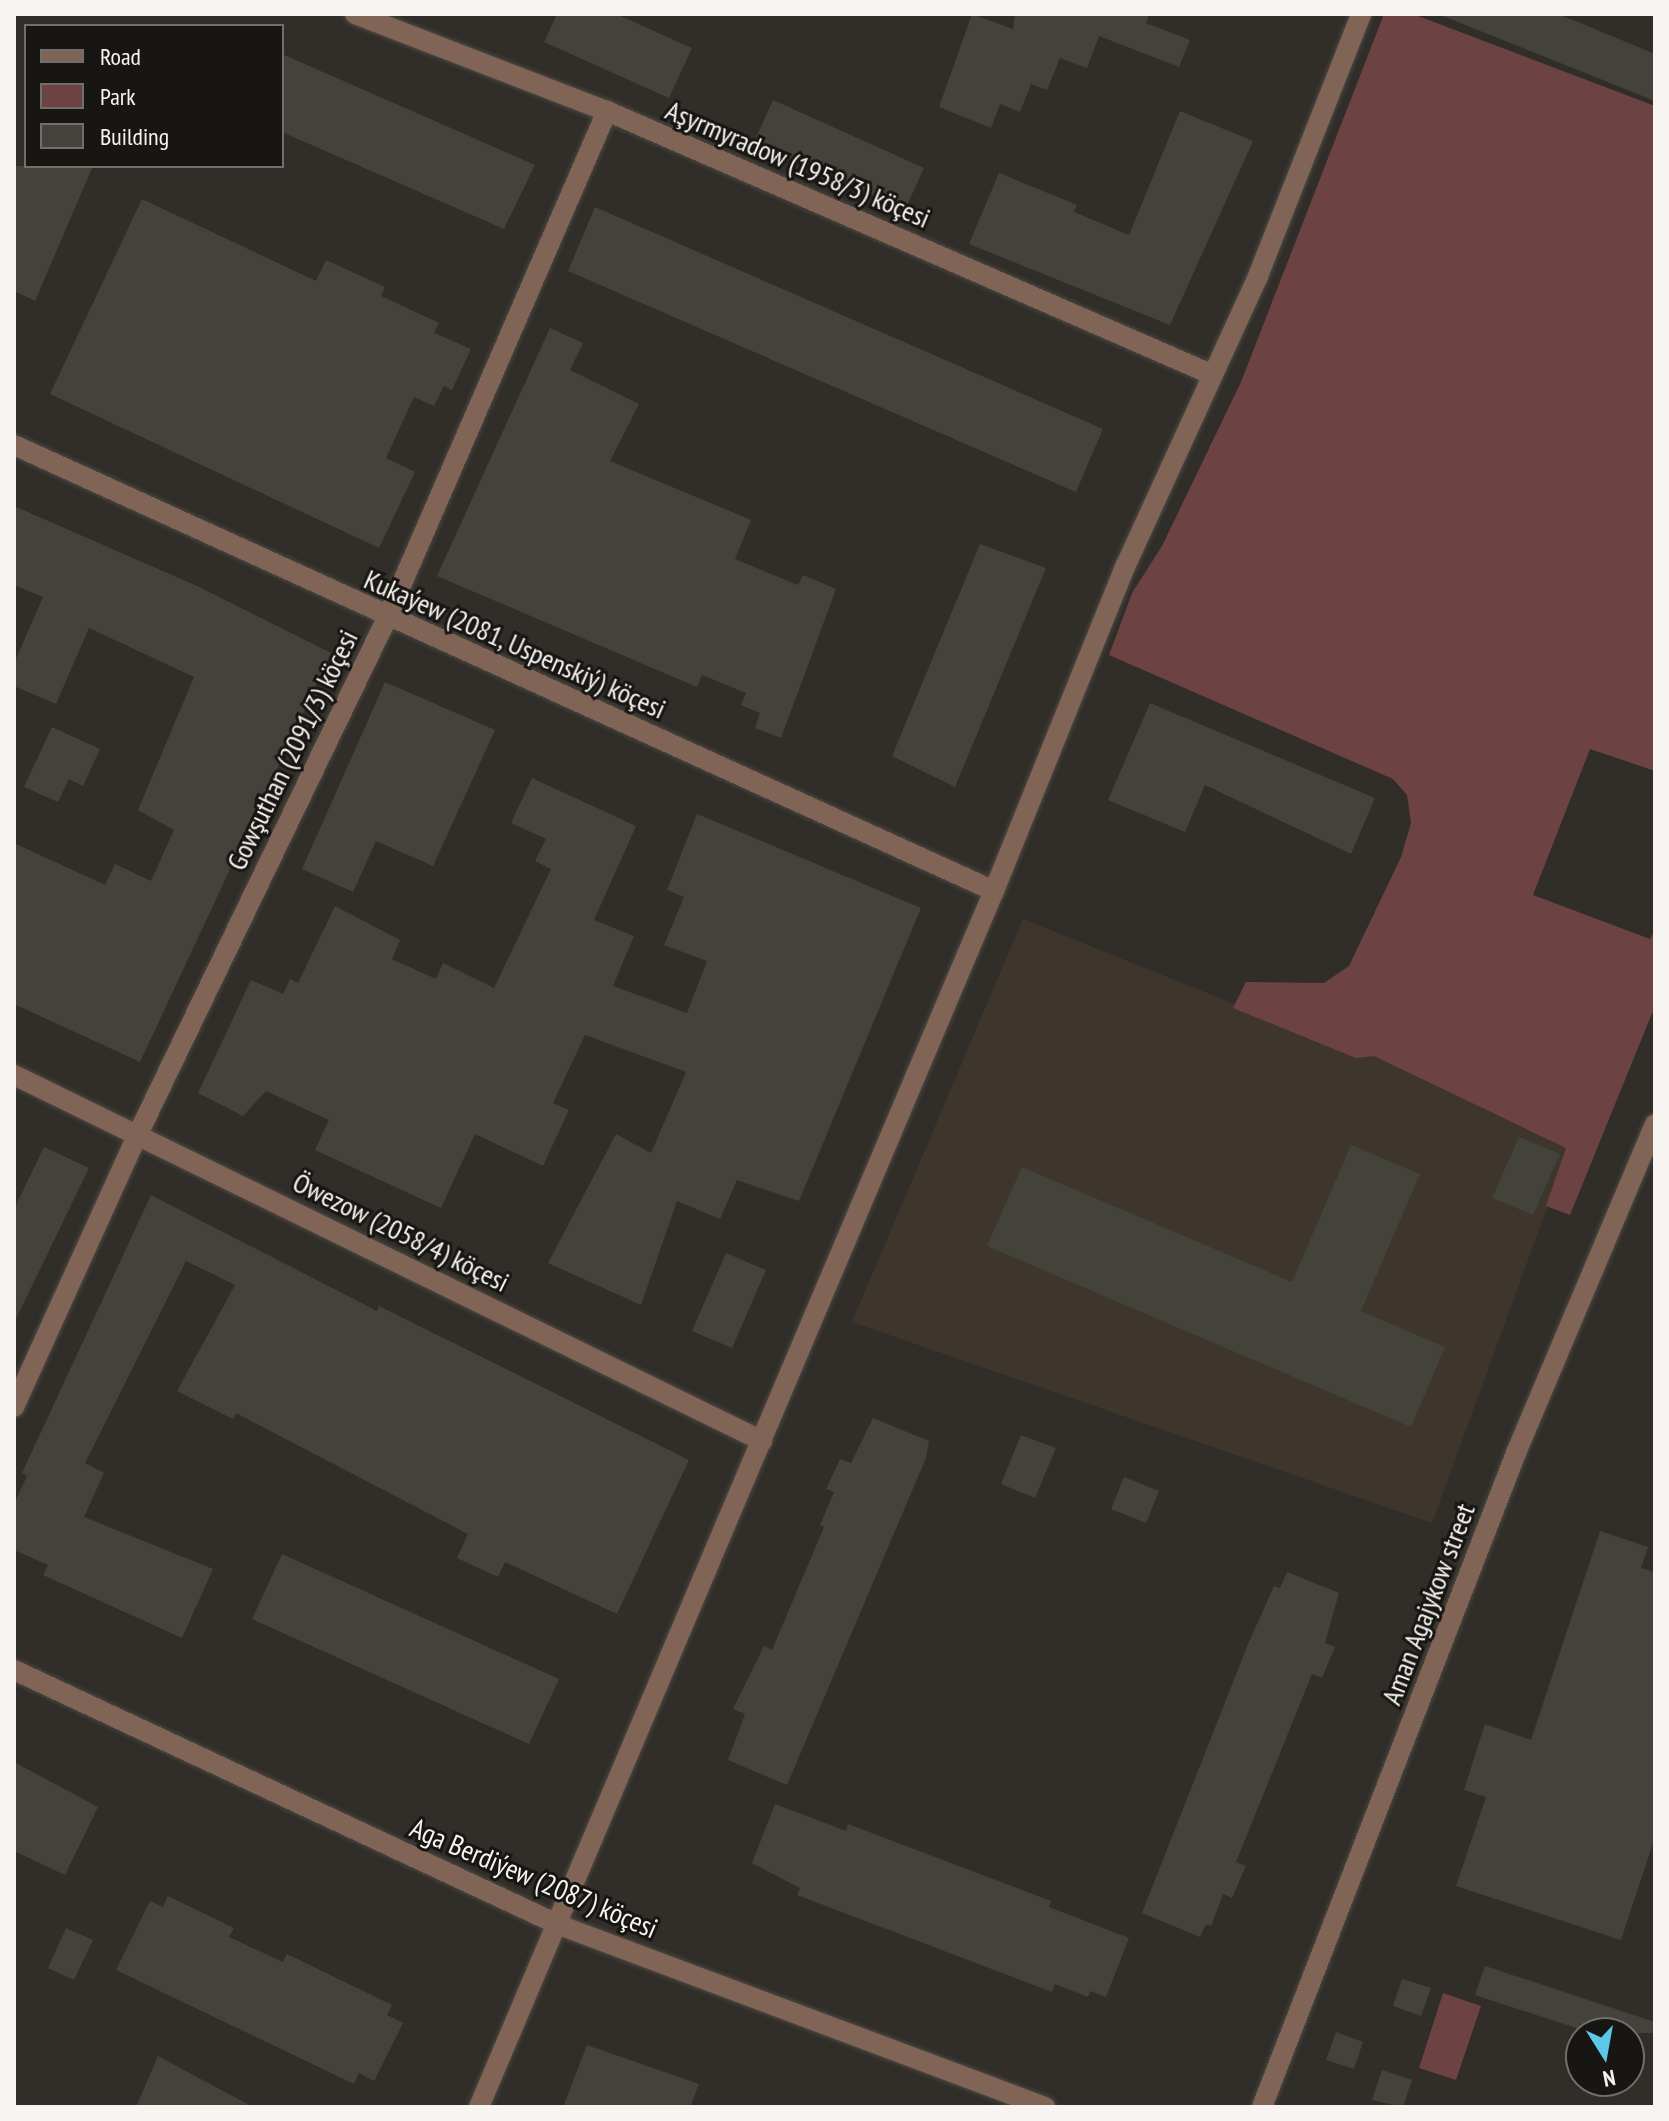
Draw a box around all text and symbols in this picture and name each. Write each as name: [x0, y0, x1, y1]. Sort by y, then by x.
legend: [24, 24, 284, 168]
text: Road: [100, 41, 141, 72]
text: Park: [100, 81, 136, 112]
street label: Aşyrmyradow (1958/3) köçesi: [661, 93, 935, 235]
text: Building: [100, 121, 169, 152]
street label: Kukaýew (2081, Uspenskiý) köçesi: [358, 562, 672, 726]
street label: Gowşuthan (2091/3) köçesi: [219, 625, 365, 875]
street label: Öwezow (2058/4) köçesi: [287, 1165, 515, 1299]
street label: Aman Agajykow street: [1374, 1498, 1482, 1710]
street label: Aga Berdiýew (2087) köçesi: [405, 1811, 663, 1945]
north arrow: [1565, 2017, 1645, 2097]
text: N: [1601, 2064, 1618, 2093]

